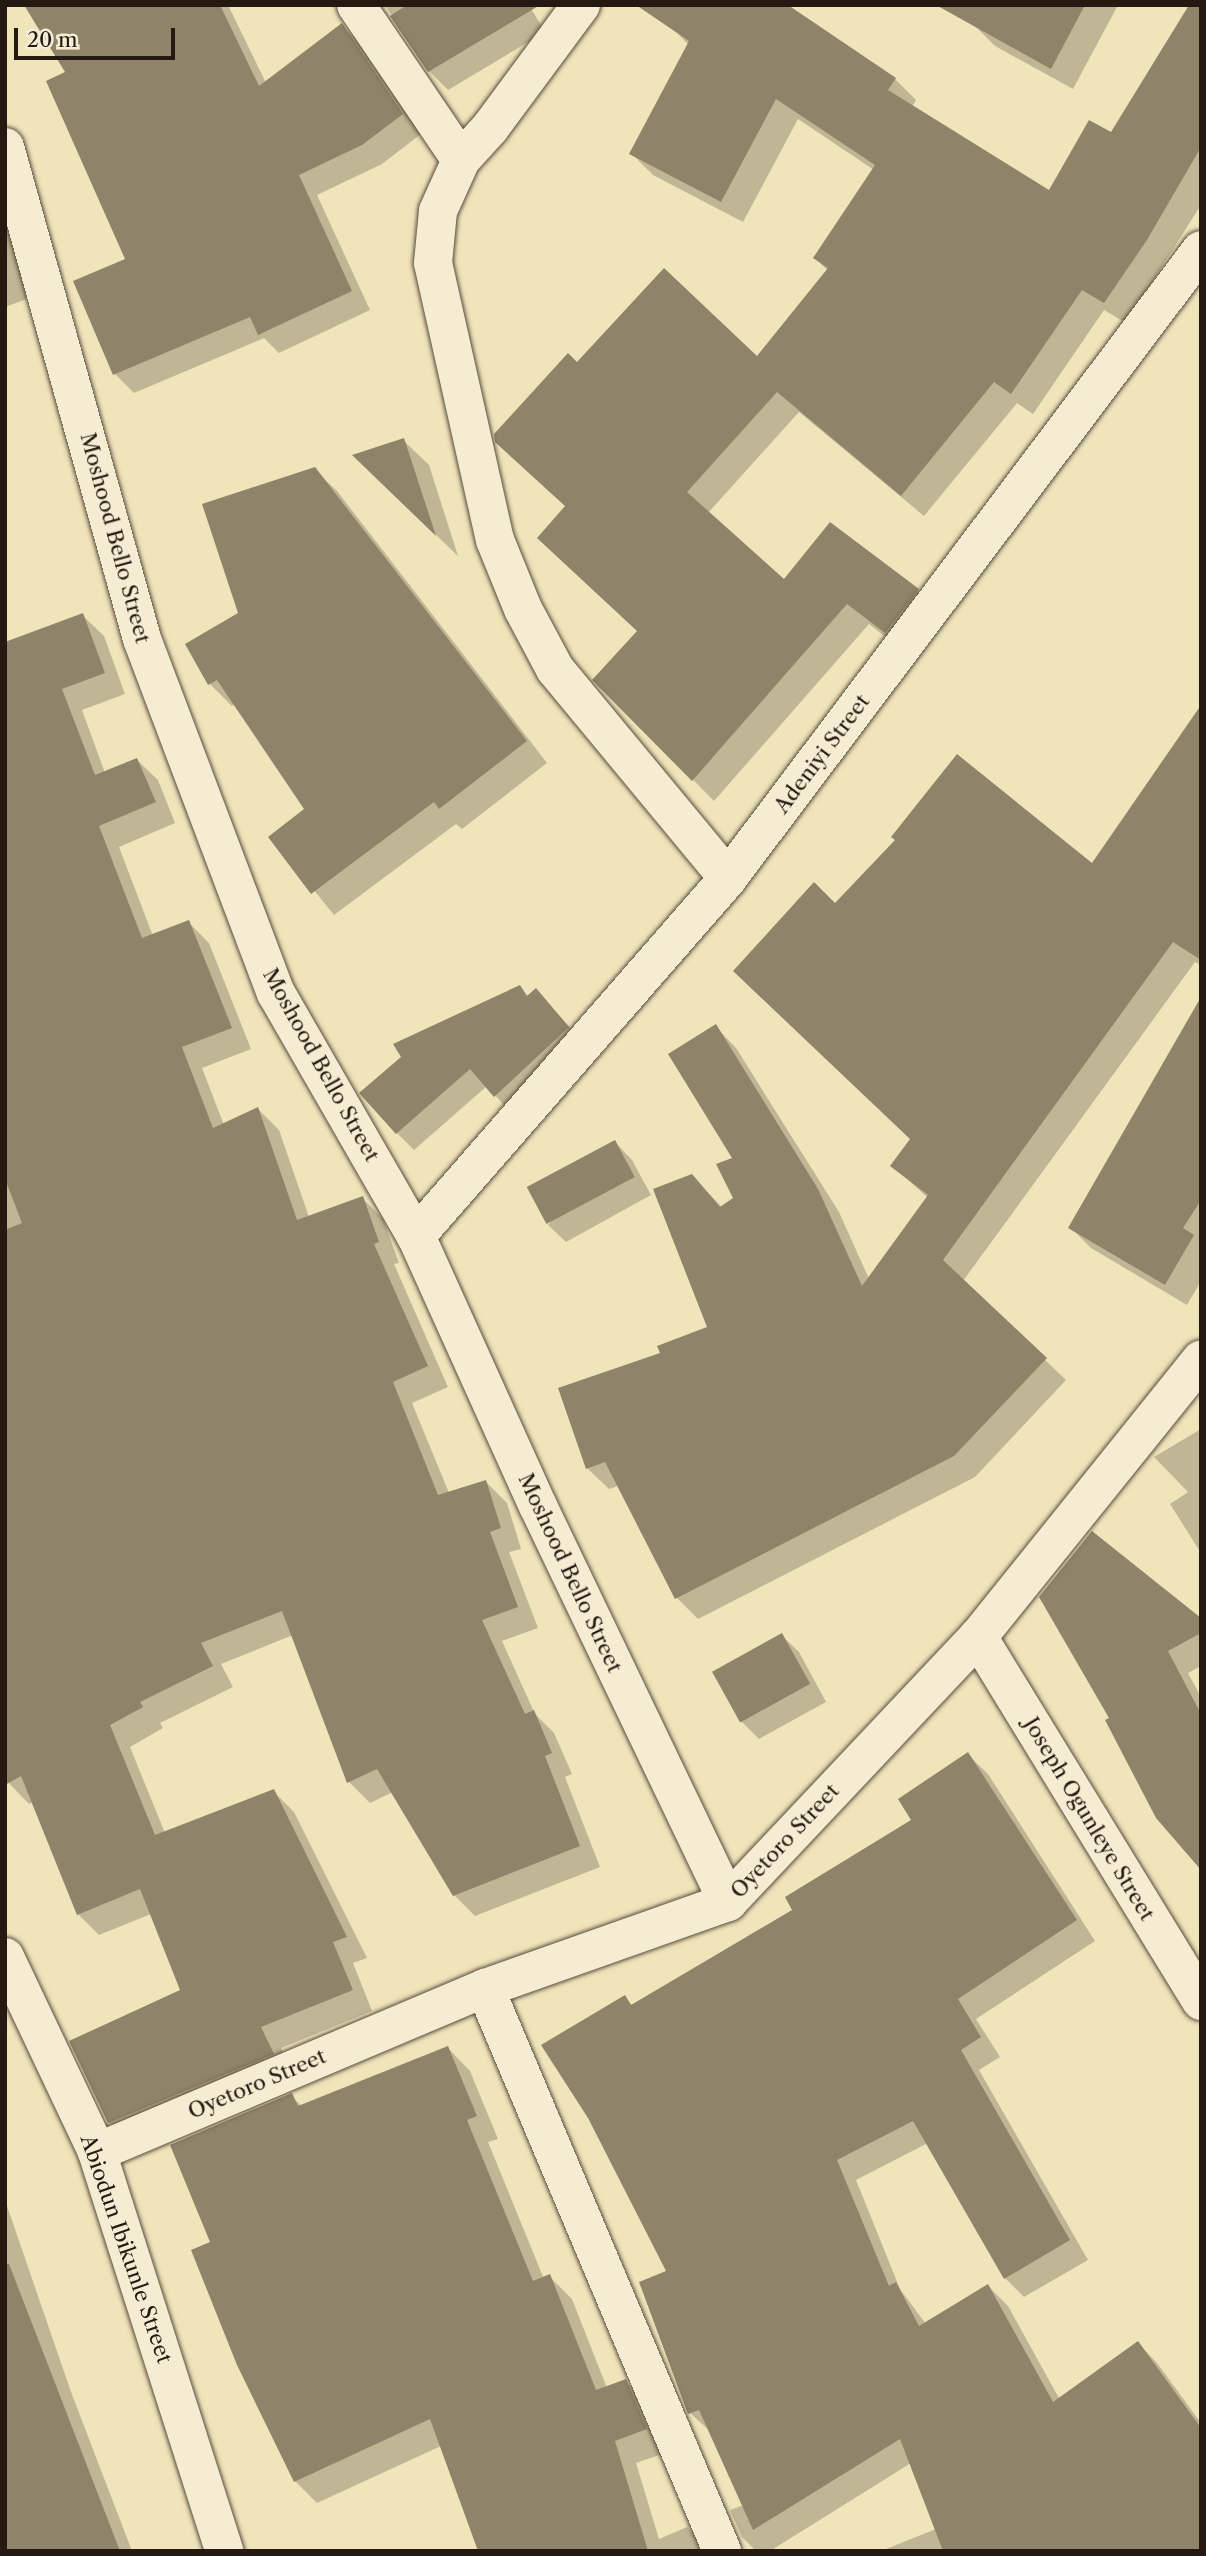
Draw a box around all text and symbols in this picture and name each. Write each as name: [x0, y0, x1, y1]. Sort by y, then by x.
scale bar: [18, 14, 178, 58]
text: 20 m: [27, 27, 78, 52]
street label: Moshood Bello Street: [75, 430, 155, 646]
street label: Adeniyi Street: [769, 690, 875, 818]
street label: Moshood Bello Street: [257, 964, 385, 1166]
street label: Moshood Bello Street: [513, 1469, 627, 1677]
street label: Joseph Ogunleye Street: [1018, 1713, 1160, 1925]
street label: Oyetoro Street: [726, 1779, 844, 1903]
street label: Oyetoro Street: [184, 2044, 330, 2124]
street label: Abiodun Ibikunle Street: [75, 2131, 177, 2367]

